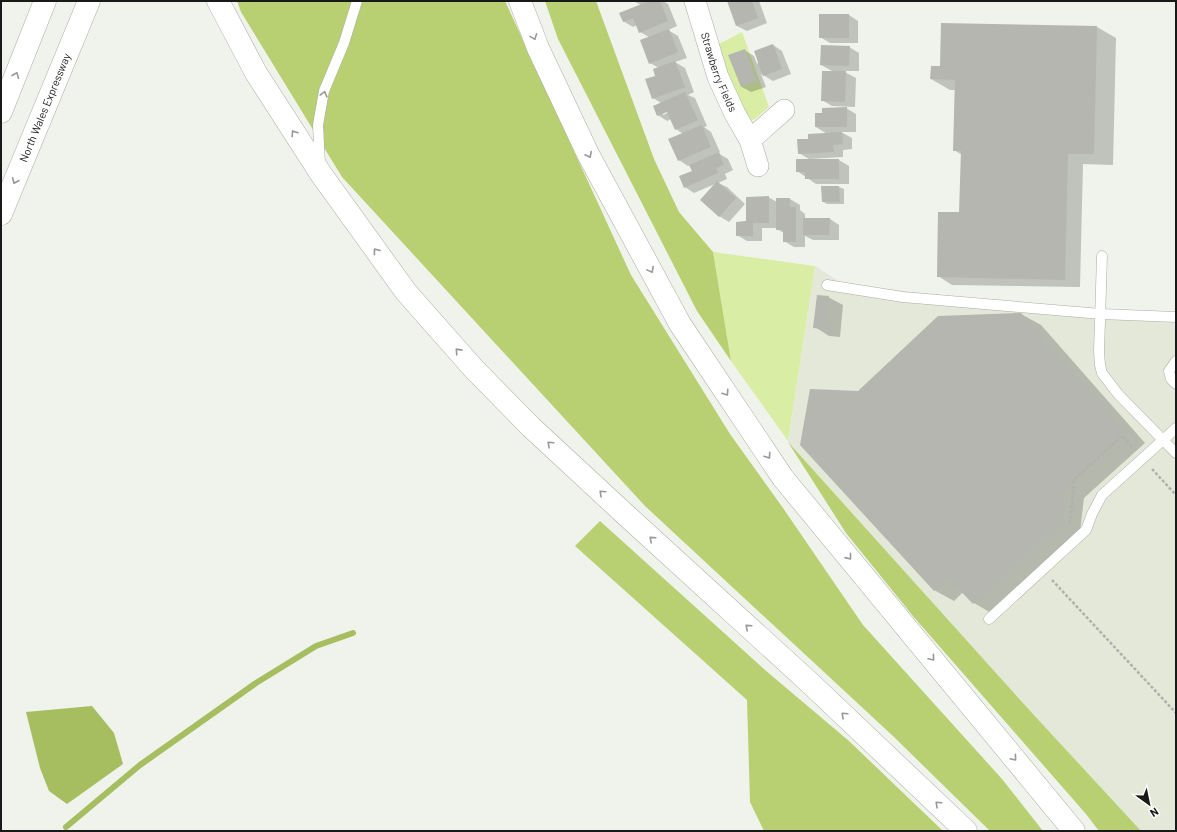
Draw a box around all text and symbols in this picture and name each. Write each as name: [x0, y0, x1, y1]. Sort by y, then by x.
street label: Strawberry Fields: [699, 30, 740, 114]
one-way arrow: [530, 34, 538, 41]
street label: North Wales Expressway: [16, 51, 73, 164]
one-way arrow: [11, 72, 19, 79]
one-way arrow: [320, 90, 328, 97]
one-way arrow: [292, 130, 299, 137]
one-way arrow: [584, 151, 592, 158]
one-way arrow: [11, 178, 19, 185]
one-way arrow: [373, 248, 381, 255]
one-way arrow: [646, 265, 653, 273]
one-way arrow: [456, 349, 463, 356]
one-way arrow: [721, 388, 728, 395]
one-way arrow: [547, 442, 554, 449]
one-way arrow: [763, 451, 770, 458]
one-way arrow: [599, 491, 607, 498]
one-way arrow: [649, 536, 657, 544]
one-way arrow: [844, 553, 851, 560]
one-way arrow: [745, 624, 753, 631]
one-way arrow: [927, 653, 934, 660]
one-way arrow: [841, 712, 849, 720]
one-way arrow: [1010, 753, 1017, 761]
north arrow: [1129, 784, 1169, 824]
one-way arrow: [935, 801, 943, 809]
text: N: [1148, 805, 1161, 820]

